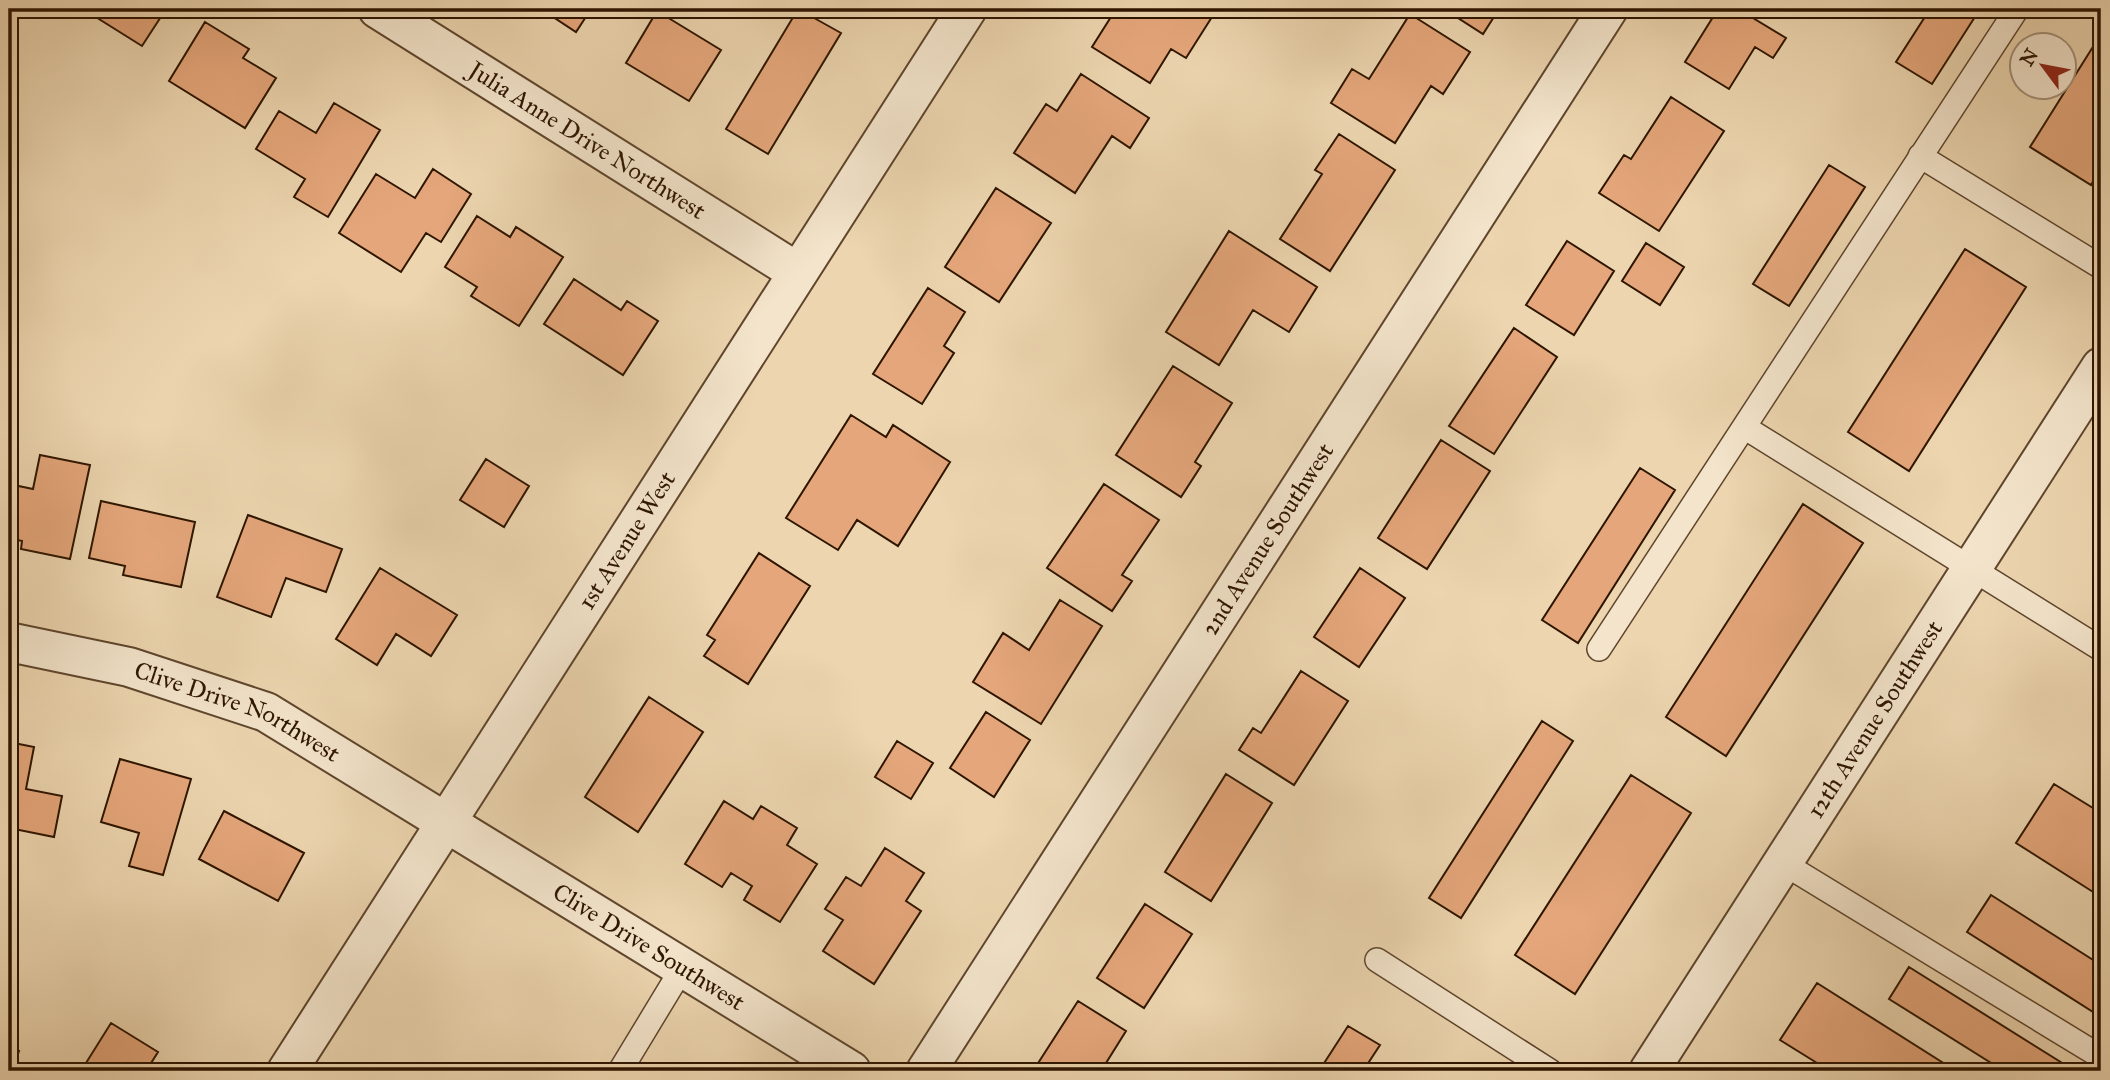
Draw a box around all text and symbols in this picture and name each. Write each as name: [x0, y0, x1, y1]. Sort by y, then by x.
north arrow: [2008, 32, 2078, 102]
text: N: [2015, 44, 2043, 70]
street label: Julia Anne Drive Northwest: [461, 53, 712, 226]
street label: 2nd Avenue Southwest: [1195, 437, 1341, 641]
street label: 1st Avenue West: [571, 465, 682, 615]
street label: 12th Avenue Southwest: [1800, 614, 1950, 824]
street label: Clive Drive Northwest: [131, 655, 346, 769]
street label: Clive Drive Southwest: [547, 877, 751, 1017]

